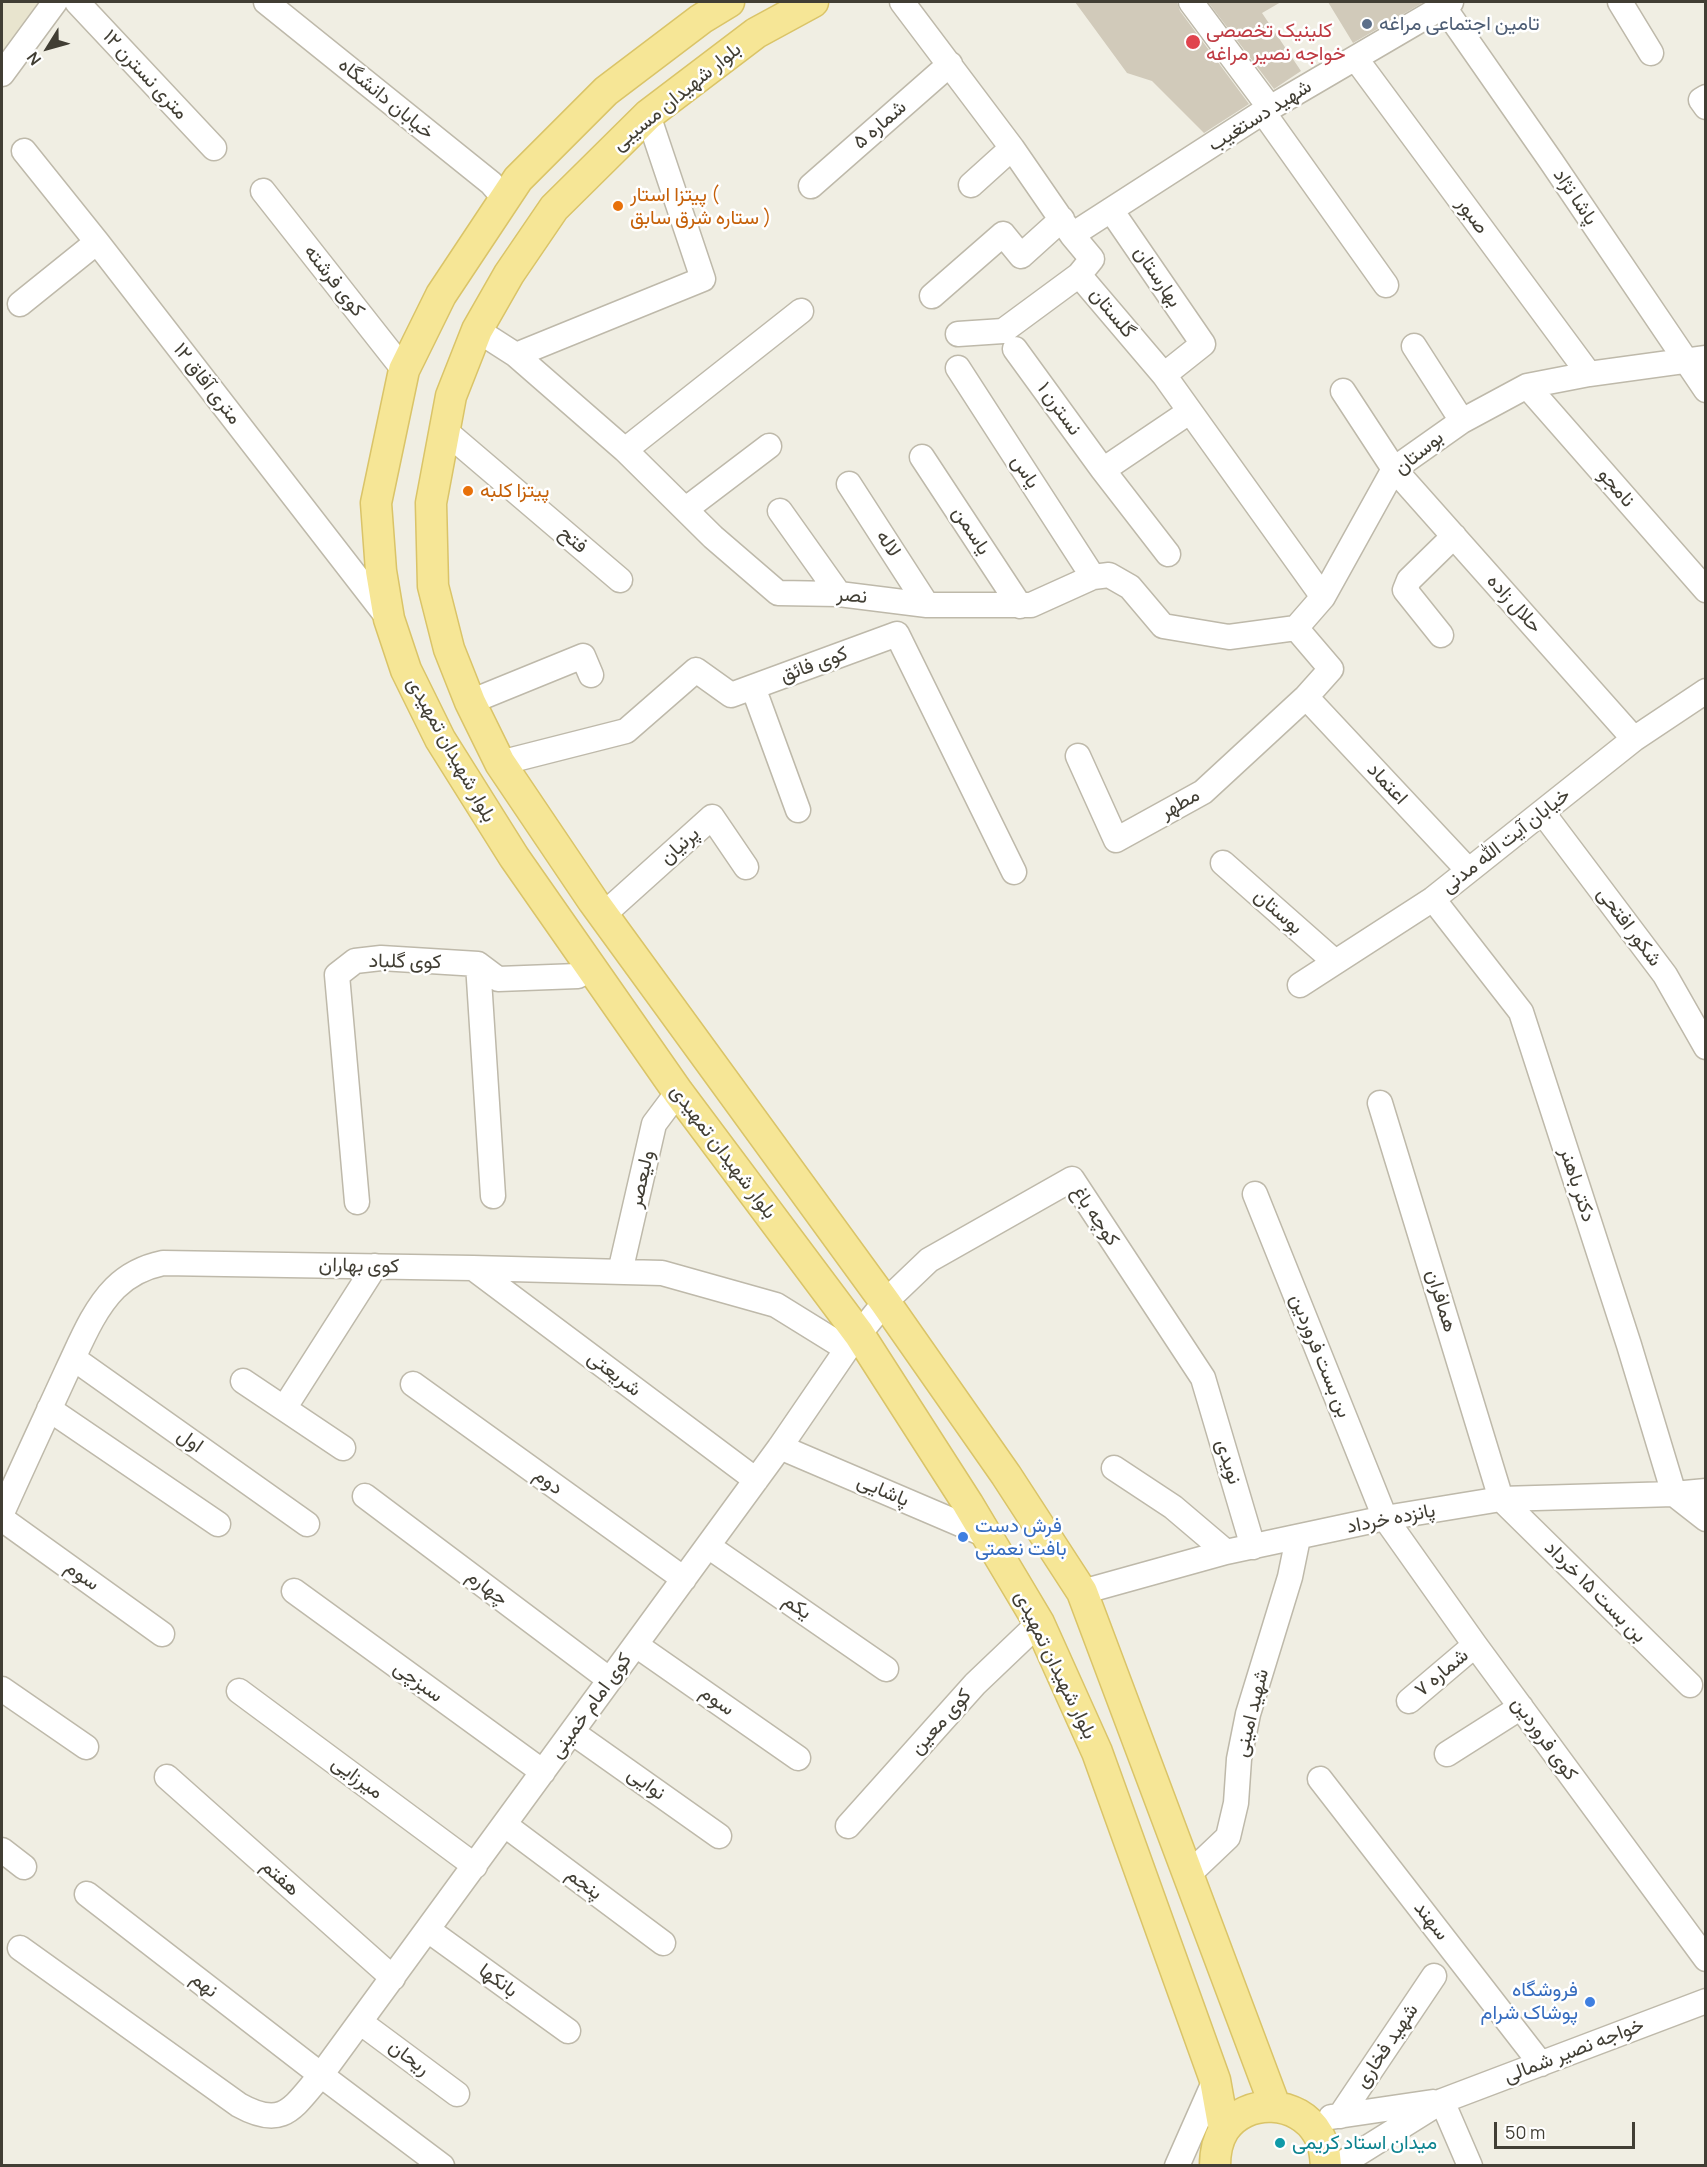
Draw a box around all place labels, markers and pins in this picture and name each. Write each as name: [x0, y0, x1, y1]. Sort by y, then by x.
place label: تامین اجتماعی مراغه: [1379, 12, 1540, 36]
marker: تامین اجتماعی مراغه: [1360, 17, 1374, 31]
place label: کلینیک تخصصی خواجه نصیر مراغه: [1206, 19, 1346, 66]
marker: کلینیک تخصصی خواجه نصیر مراغه: [1184, 33, 1202, 51]
place label: پیتزا استار ( ستاره شرق سابق ): [630, 183, 772, 230]
marker: پیتزا استار ( ستاره شرق سابق ): [611, 199, 625, 213]
place label: پیتزا کلبه: [480, 479, 549, 503]
marker: پیتزا کلبه: [461, 484, 475, 498]
place label: فرش دست بافت نعمتی: [975, 1514, 1067, 1561]
marker: فرش دست بافت نعمتی: [956, 1530, 970, 1544]
place label: فروشگاه پوشاک شرام: [1481, 1978, 1578, 2025]
marker: فروشگاه پوشاک شرام: [1583, 1995, 1597, 2009]
place label: میدان استاد کریمی: [1292, 2131, 1437, 2155]
marker: میدان استاد کریمی: [1273, 2136, 1287, 2150]

